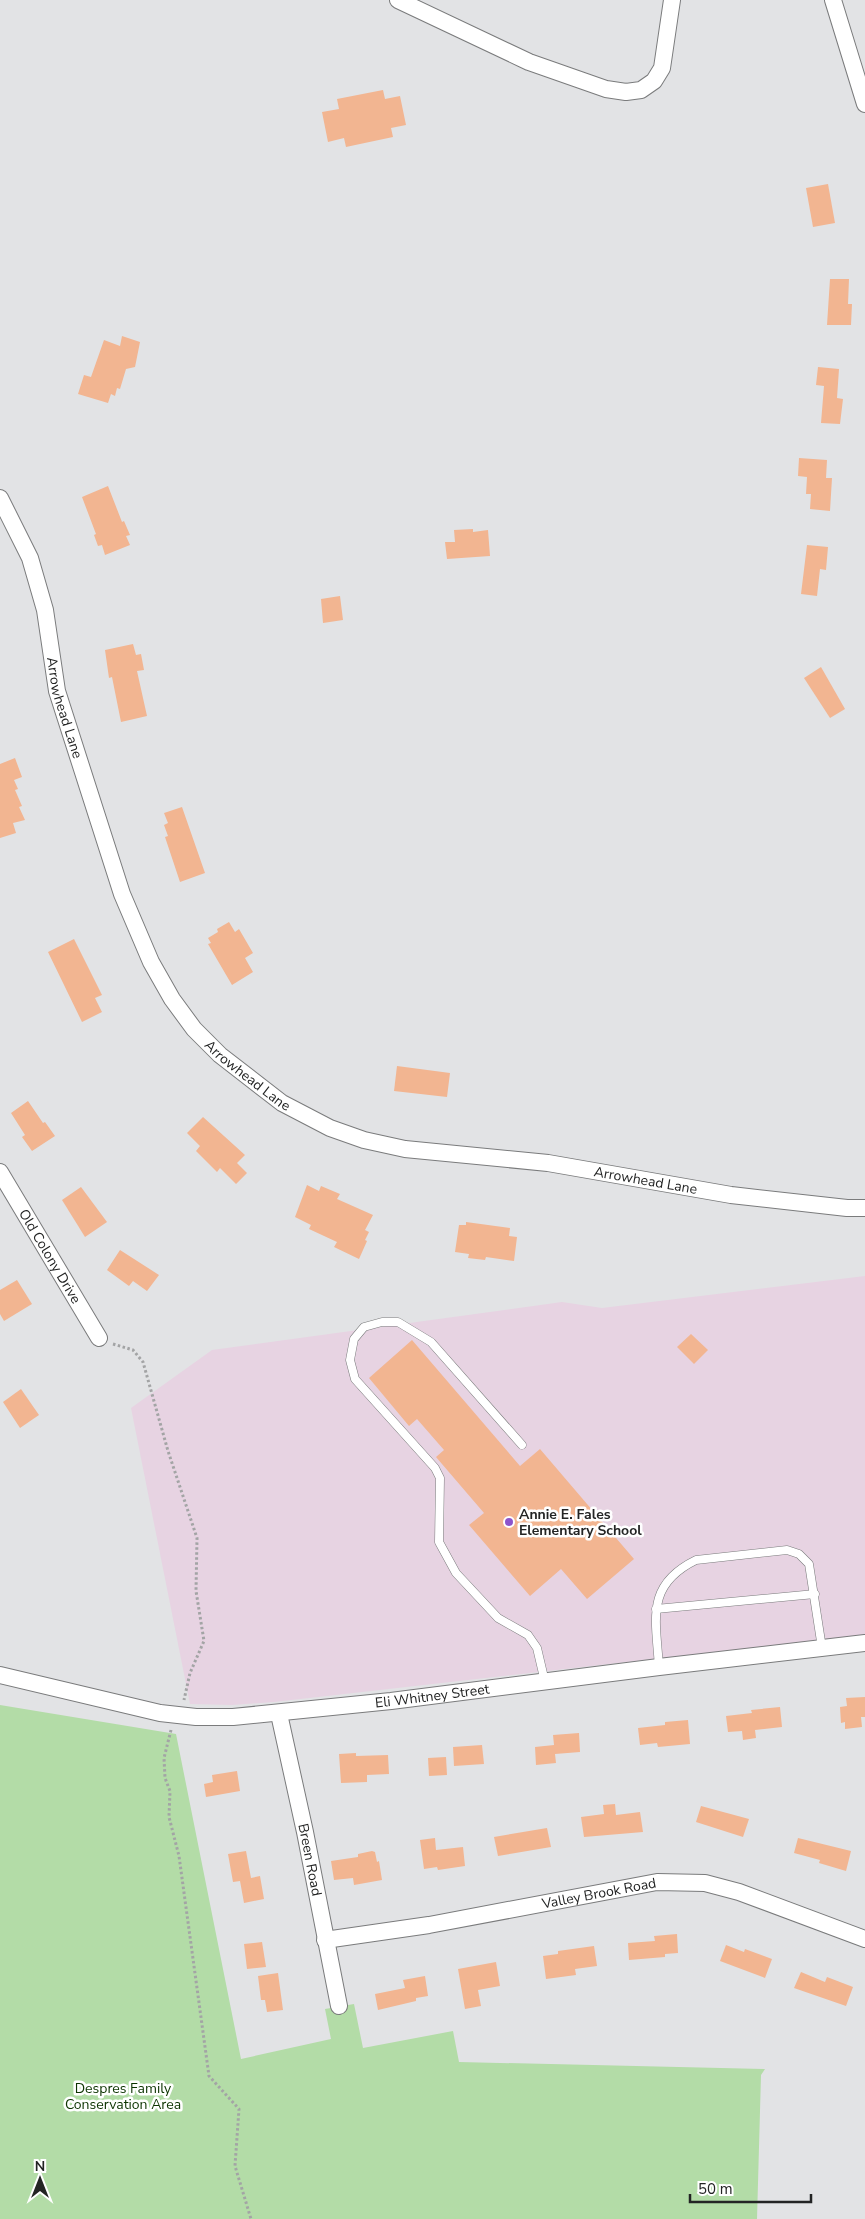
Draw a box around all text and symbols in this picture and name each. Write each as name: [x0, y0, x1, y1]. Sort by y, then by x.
street label: Arrowhead Lane: [42, 656, 87, 761]
street label: Arrowhead Lane: [200, 1036, 293, 1116]
street label: Arrowhead Lane: [592, 1162, 699, 1199]
street label: Old Colony Drive: [14, 1206, 85, 1307]
place label: Annie E. Fales Elementary School: [519, 1505, 642, 1540]
marker: Annie E. Fales Elementary School: [503, 1516, 515, 1528]
street label: Eli Whitney Street: [374, 1680, 491, 1713]
street label: Breen Road: [293, 1822, 326, 1898]
street label: Valley Brook Road: [539, 1873, 658, 1914]
park label: Despres Family Conservation Area: [65, 2079, 181, 2114]
north arrow: [15, 2154, 65, 2204]
text: N: [35, 2157, 45, 2176]
scale bar: [690, 2172, 811, 2204]
text: 50 m: [698, 2179, 733, 2199]

